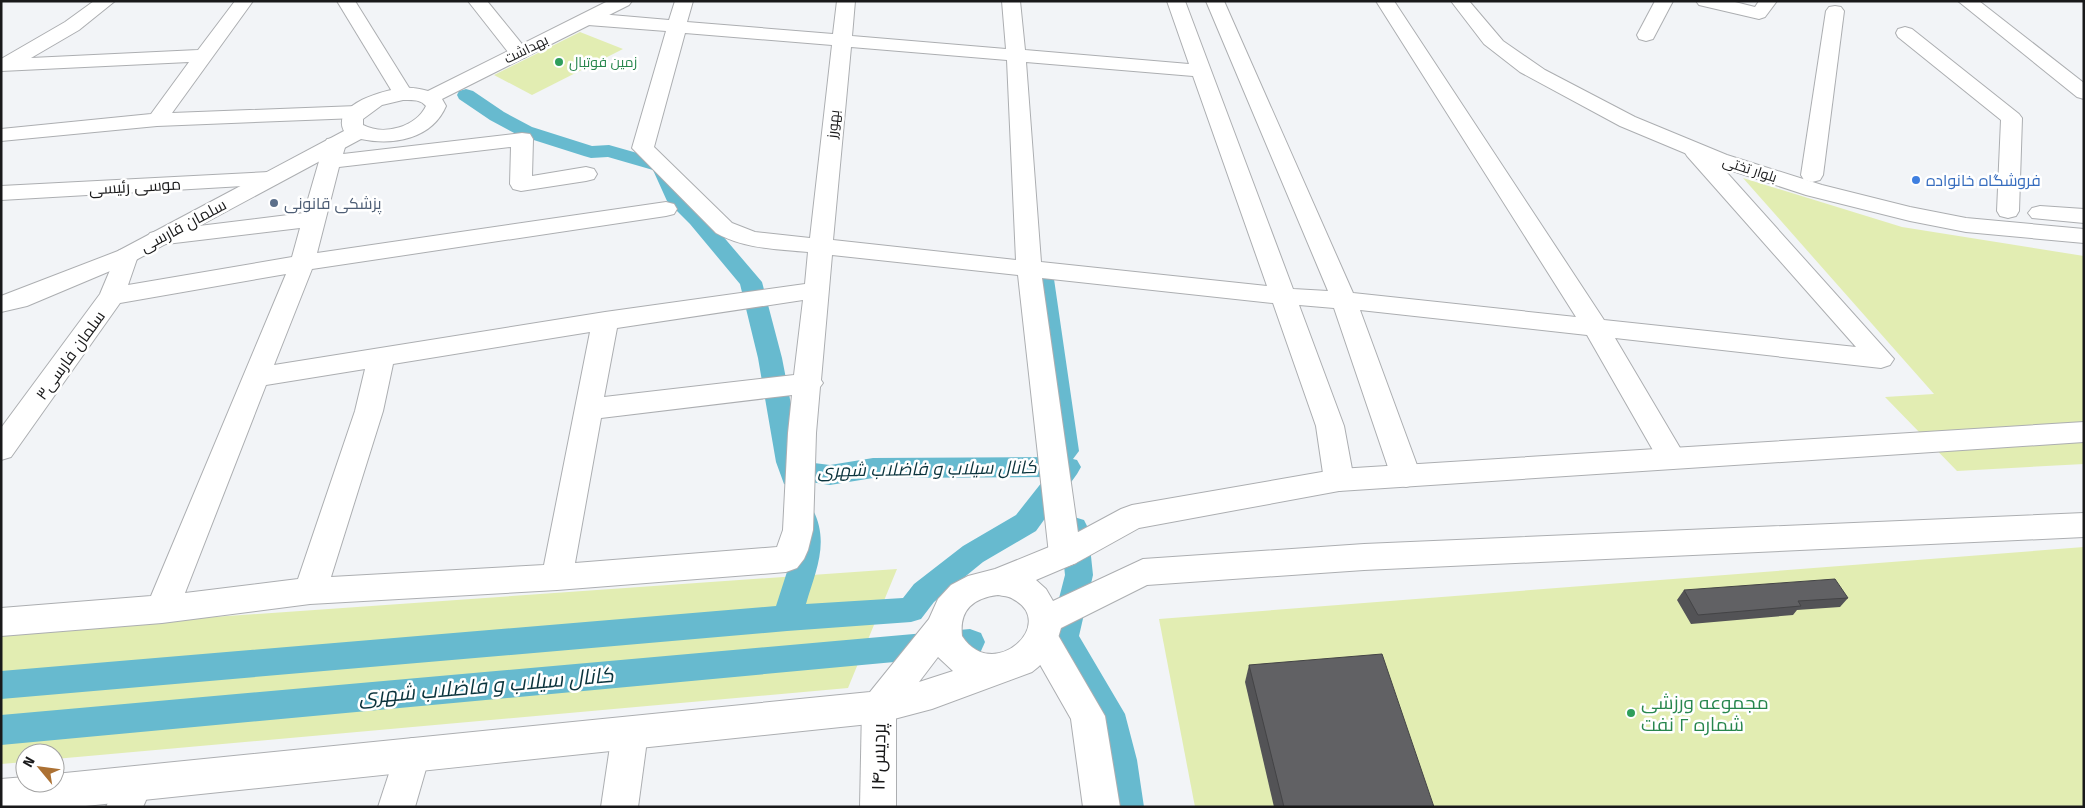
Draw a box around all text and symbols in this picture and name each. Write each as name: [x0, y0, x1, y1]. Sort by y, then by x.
street label: بهداشت: [501, 31, 551, 67]
place label: زمین فوتبال: [569, 54, 637, 71]
marker: زمین فوتبال: [553, 56, 565, 68]
street label: بهورز: [823, 109, 843, 140]
street label: بلوار تختی: [1721, 153, 1779, 186]
place label: فروشگاه خانواده: [1926, 171, 2041, 190]
marker: فروشگاه خانواده: [1910, 174, 1922, 186]
street label: موسی رئیسی: [88, 175, 182, 199]
place label: پزشکی قانونی: [284, 194, 382, 215]
street label: سلمان فارسی: [137, 195, 230, 257]
marker: پزشکی قانونی: [268, 197, 280, 209]
street label: سلمان فارسی۳: [32, 307, 110, 404]
water label: کانال سیلاب و فاضلاب شهری: [817, 456, 1038, 482]
water label: کانال سیلاب و فاضلاب شهری: [357, 662, 615, 710]
place label: مجموعه ورزشی شماره ۲ نفت: [1641, 691, 1769, 736]
marker: مجموعه ورزشی شماره ۲ نفت: [1625, 707, 1637, 719]
street label: پردیس۱۴: [866, 723, 892, 791]
north arrow: [15, 743, 65, 793]
text: N: [19, 754, 39, 770]

